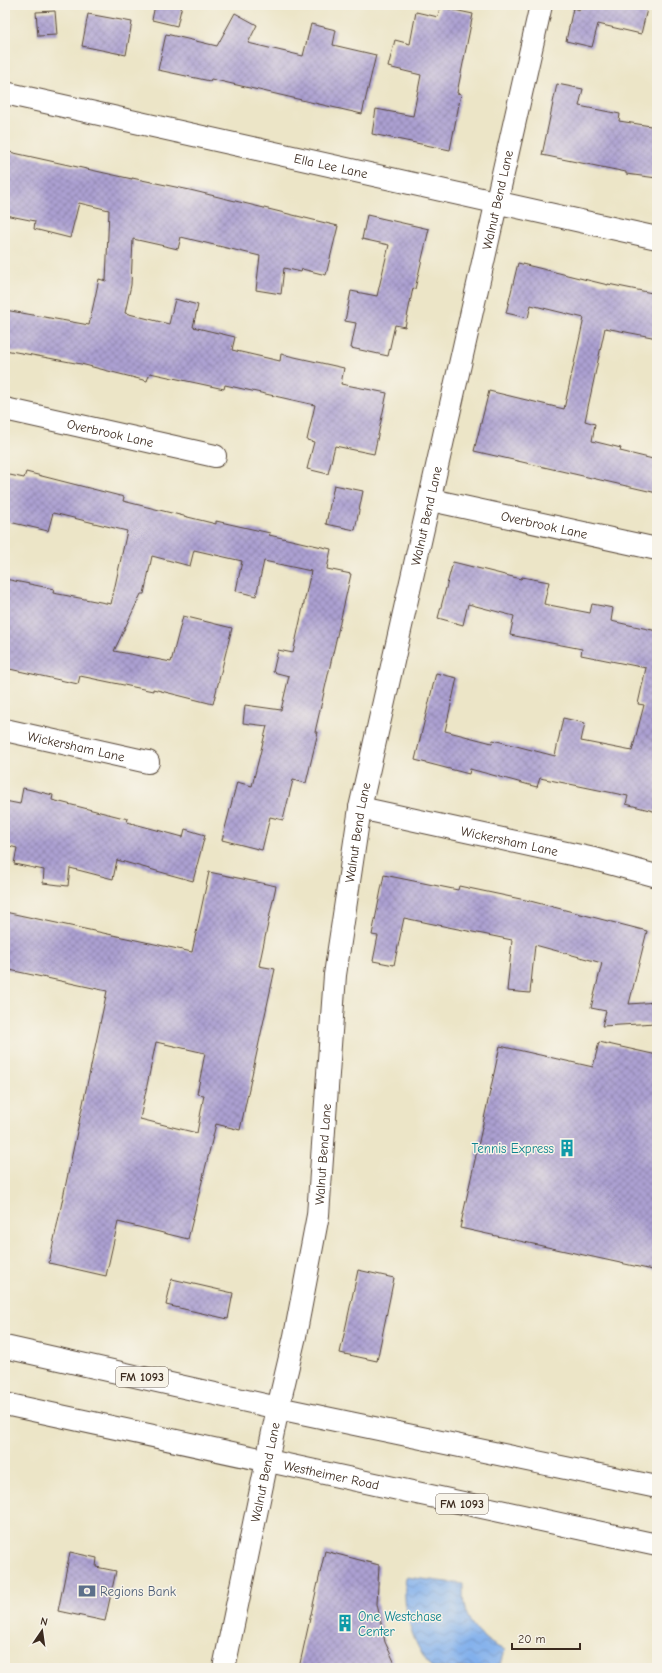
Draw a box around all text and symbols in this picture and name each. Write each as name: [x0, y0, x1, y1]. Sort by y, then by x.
street label: Walnut Bend Lane: [479, 148, 516, 251]
street label: Ella Lee Lane: [293, 151, 370, 182]
street label: Overbrook Lane: [66, 416, 155, 450]
street label: Walnut Bend Lane: [408, 464, 445, 567]
street label: Overbrook Lane: [500, 508, 589, 542]
street label: Wickersham Lane: [26, 728, 127, 765]
street label: Walnut Bend Lane: [342, 780, 374, 884]
street label: Wickersham Lane: [459, 823, 560, 859]
street label: Walnut Bend Lane: [312, 1103, 334, 1206]
building icon: Tennis Express: [557, 1138, 577, 1158]
place label: Tennis Express: [472, 1141, 554, 1156]
road number: FM 1093: [116, 1367, 168, 1387]
street label: Walnut Bend Lane: [247, 1421, 283, 1524]
street label: Westheimer Road: [282, 1457, 381, 1493]
road number: FM 1093: [436, 1494, 488, 1514]
bank icon: Regions Bank: [77, 1581, 97, 1601]
place label: Regions Bank: [100, 1584, 177, 1599]
place label: One Westchase Center: [358, 1609, 442, 1639]
north arrow: [22, 1611, 62, 1651]
building icon: One Westchase Center: [335, 1613, 355, 1633]
text: N: [39, 1615, 49, 1629]
scale bar: [512, 1625, 580, 1651]
text: 20 m: [518, 1632, 546, 1646]

